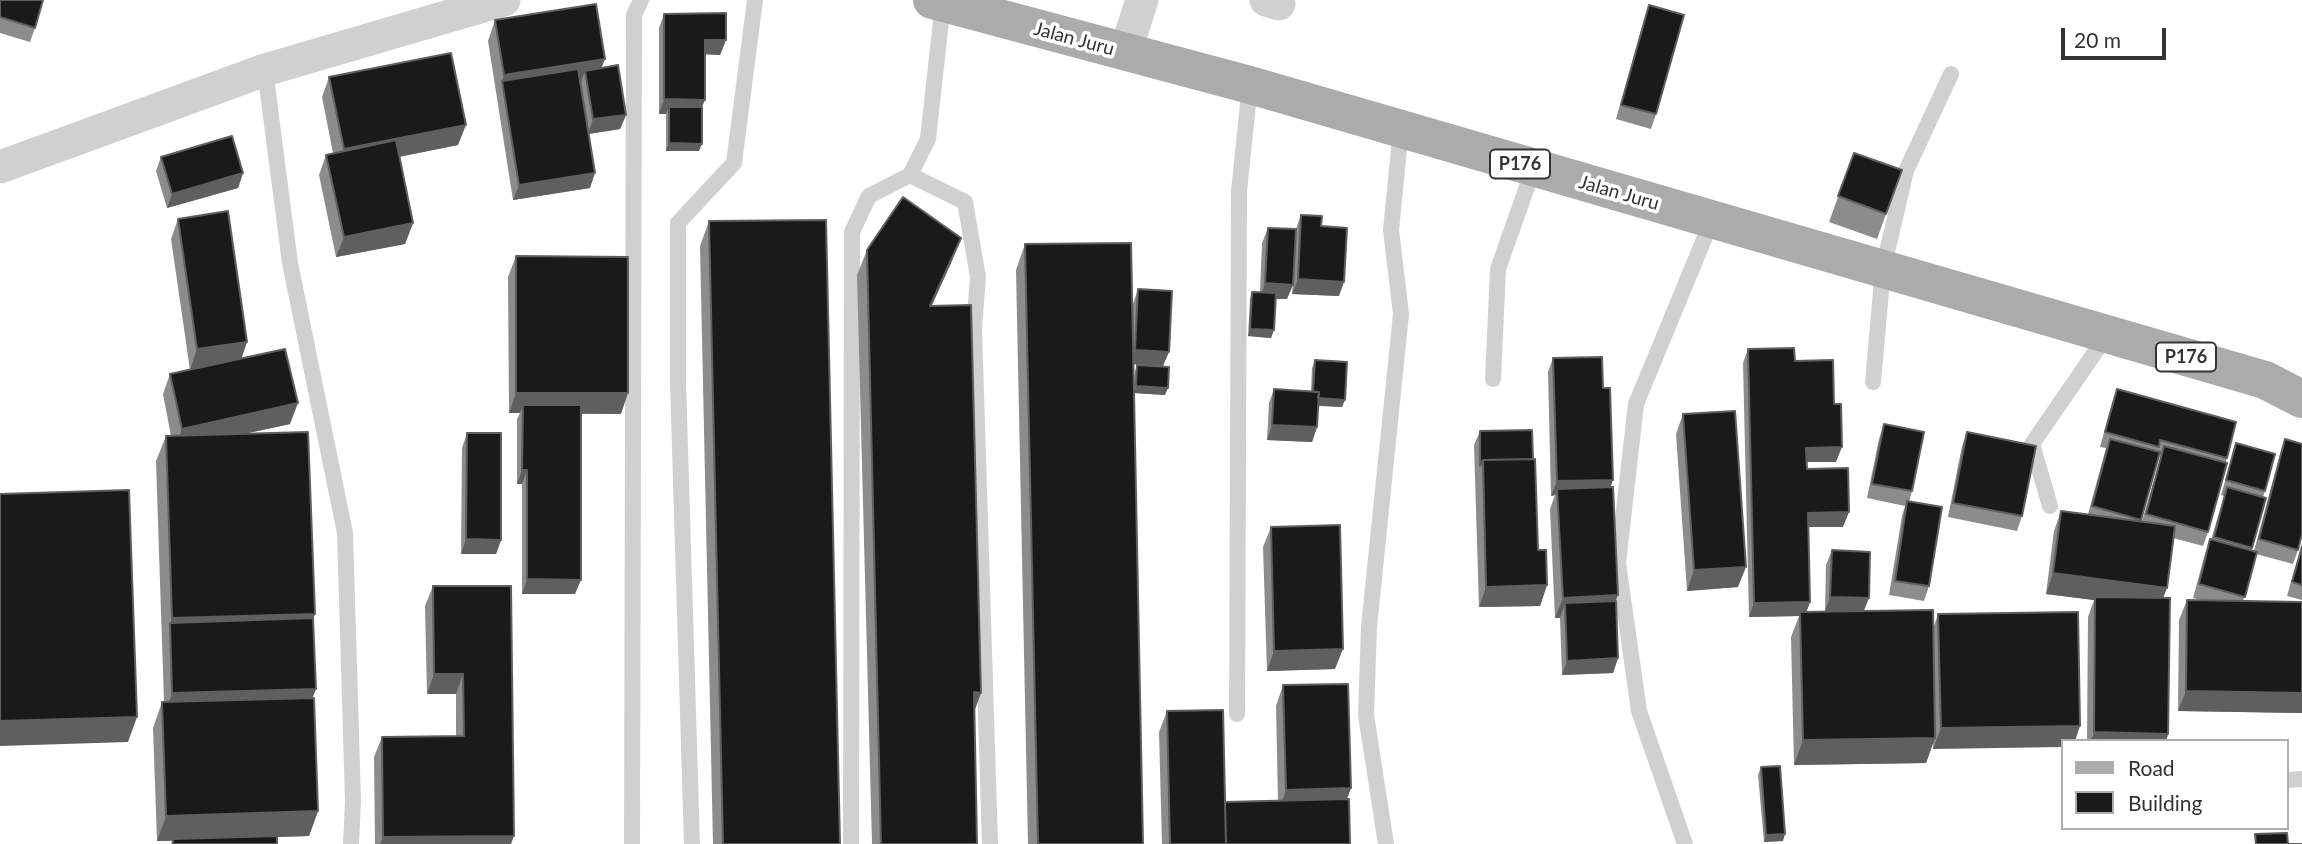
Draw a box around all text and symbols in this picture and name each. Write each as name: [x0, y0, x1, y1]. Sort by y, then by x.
scale bar: [2064, 14, 2169, 58]
street label: Jalan Juru: [1031, 17, 1117, 61]
text: 20 m: [2074, 27, 2121, 52]
road number: P176: [1490, 149, 1550, 178]
street label: Jalan Juru: [1576, 171, 1662, 215]
road number: P176: [2156, 342, 2216, 372]
legend: [2060, 739, 2288, 830]
text: Road: [2128, 755, 2175, 780]
text: Building: [2128, 790, 2203, 815]

